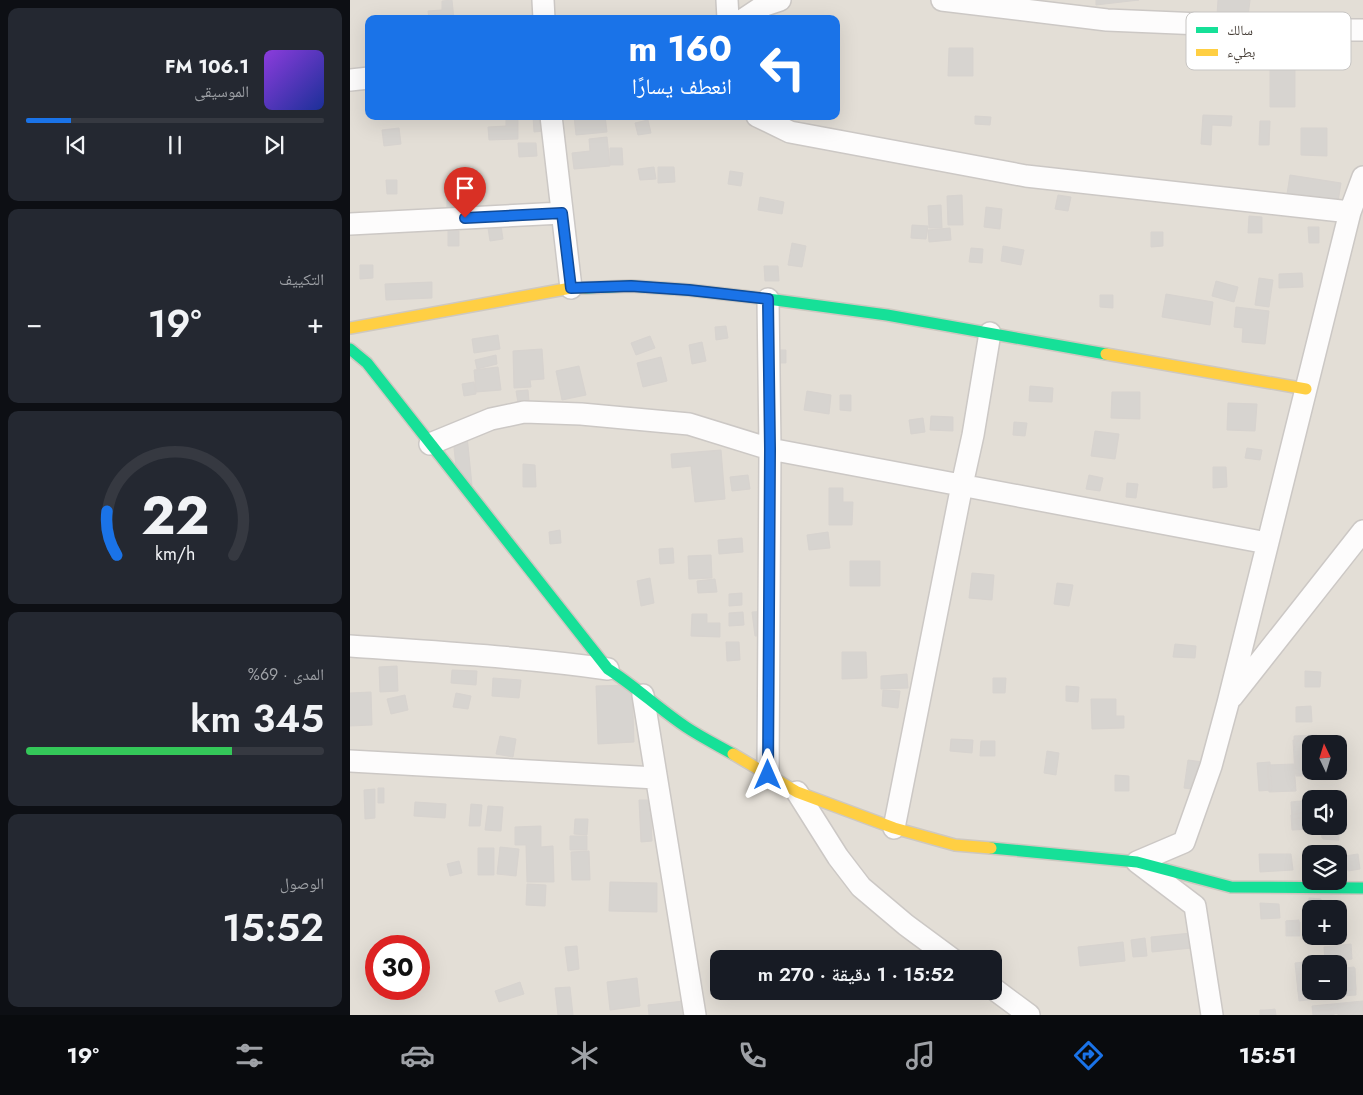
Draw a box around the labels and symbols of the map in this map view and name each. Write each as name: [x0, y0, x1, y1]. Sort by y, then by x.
legend: [1186, 12, 1351, 70]
text: سالك: [1227, 20, 1253, 40]
text: بطيء: [1227, 42, 1256, 64]
pin: [444, 167, 486, 218]
north arrow: [1302, 735, 1348, 780]
position arrow: [741, 748, 793, 800]
speed limit sign: 30: [365, 935, 430, 1000]

